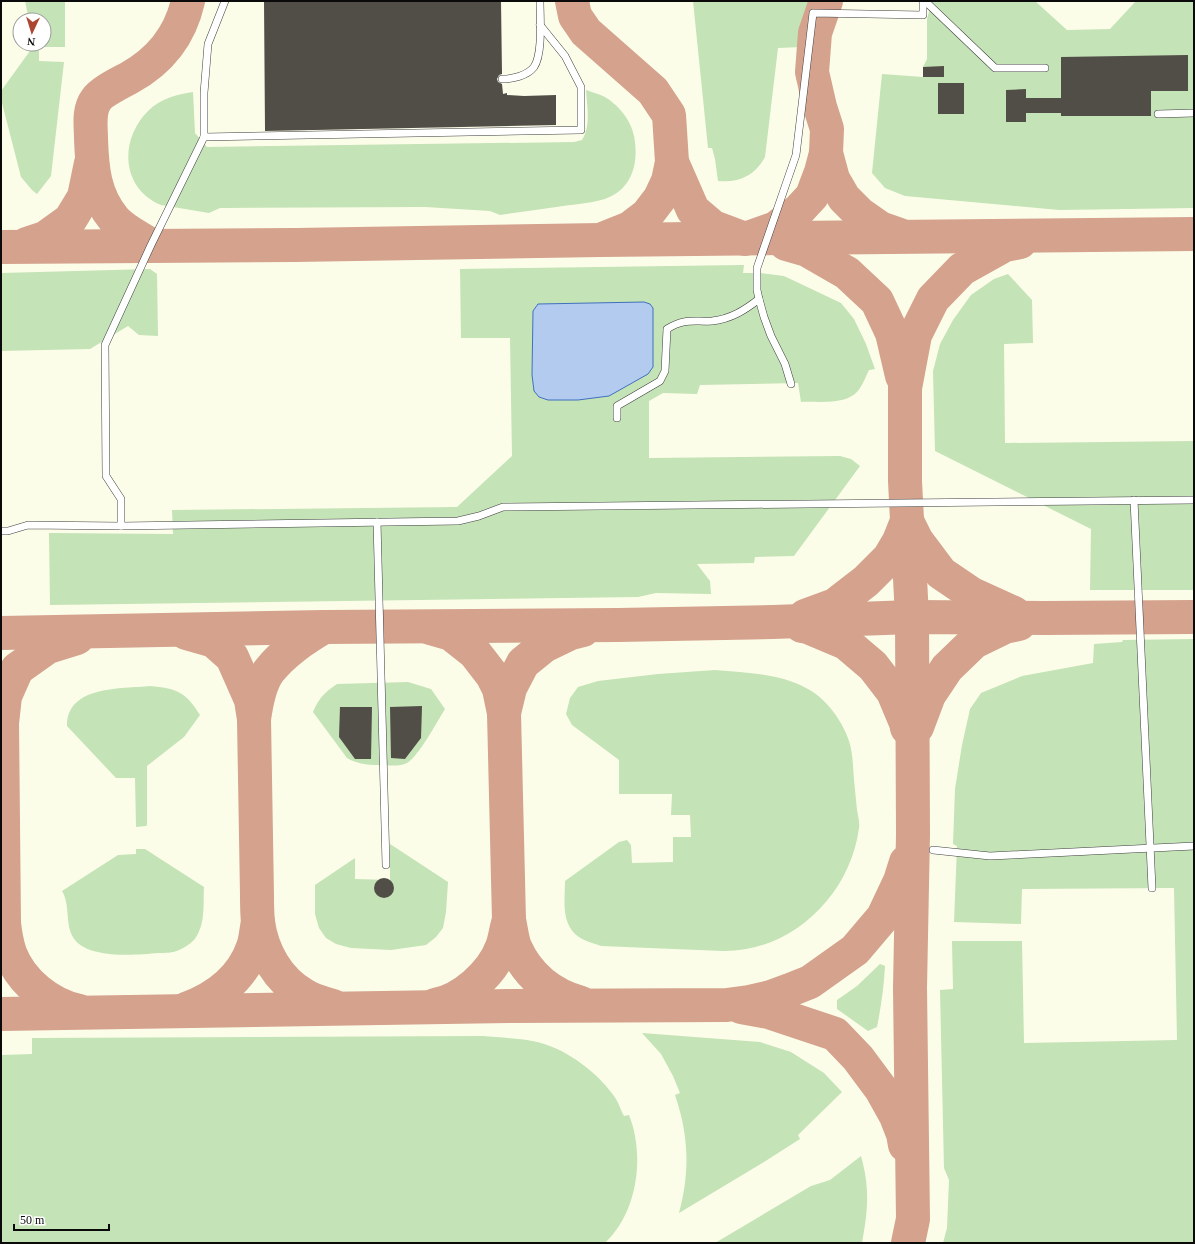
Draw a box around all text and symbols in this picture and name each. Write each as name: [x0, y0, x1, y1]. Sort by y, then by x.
north arrow: [12, 12, 52, 52]
text: N: [27, 36, 36, 48]
scale bar: [14, 1206, 109, 1232]
text: 50 m: [20, 1213, 45, 1227]

